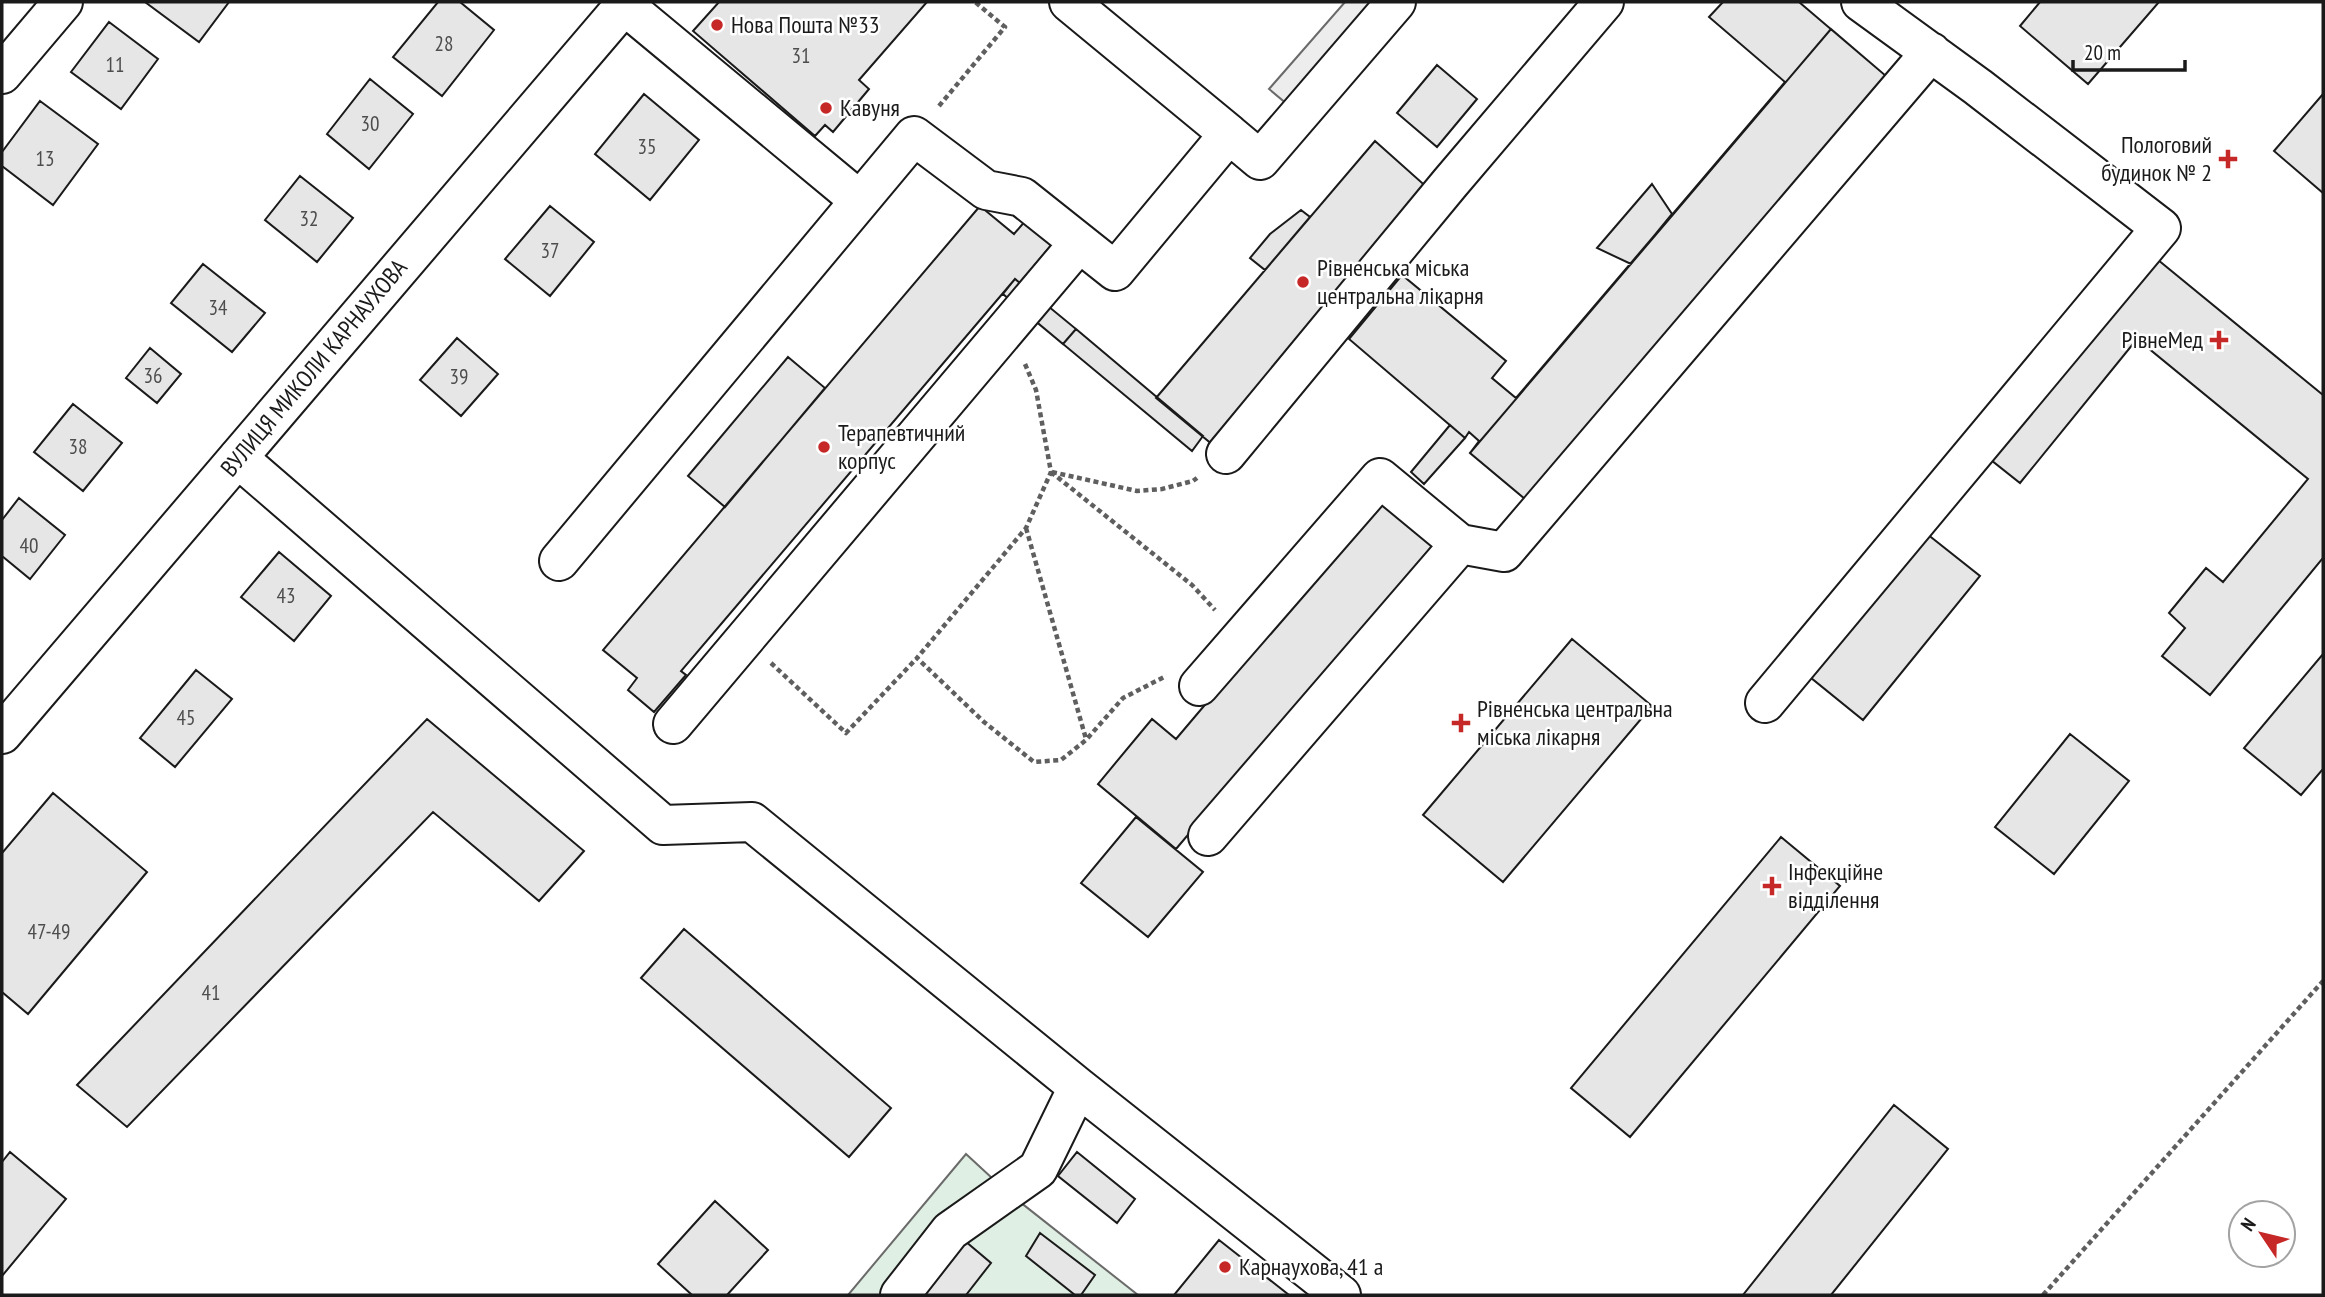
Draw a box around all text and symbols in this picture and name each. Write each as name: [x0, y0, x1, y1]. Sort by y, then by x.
place label: Нова Пошта №33: [731, 9, 880, 40]
marker: Нова Пошта №33: [709, 17, 725, 33]
scale bar: [2073, 28, 2185, 72]
house number: 28: [435, 30, 453, 57]
text: 20 m: [2084, 39, 2121, 66]
house number: 31: [792, 42, 810, 69]
house number: 11: [106, 51, 124, 78]
place label: Кавуня: [840, 92, 900, 123]
marker: Кавуня: [818, 100, 834, 116]
house number: 30: [361, 110, 379, 137]
place label: Пологовий будинок № 2: [2101, 129, 2212, 188]
house number: 35: [638, 133, 656, 160]
house number: 13: [36, 145, 54, 172]
marker: Пологовий будинок № 2: [2218, 149, 2238, 169]
house number: 32: [300, 205, 318, 232]
house number: 37: [541, 237, 559, 264]
street label: ВУЛИЦЯ МИКОЛИ КАРНАУХОВА: [214, 252, 414, 483]
place label: Рівненська міська центральна лікарня: [1317, 252, 1484, 311]
marker: Рівненська міська центральна лікарня: [1295, 274, 1311, 290]
house number: 34: [209, 294, 228, 321]
place label: РівнеМед: [2122, 324, 2203, 355]
marker: РівнеМед: [2209, 330, 2229, 350]
house number: 36: [144, 362, 162, 389]
house number: 39: [450, 363, 468, 390]
place label: Терапевтичний корпус: [838, 417, 965, 476]
house number: 38: [69, 433, 87, 460]
marker: Терапевтичний корпус: [816, 439, 832, 455]
house number: 40: [20, 532, 38, 559]
house number: 43: [277, 582, 295, 609]
place label: Рівненська центральна міська лікарня: [1477, 693, 1673, 752]
house number: 45: [177, 704, 195, 731]
marker: Рівненська центральна міська лікарня: [1451, 713, 1471, 733]
place label: Інфекційне відділення: [1788, 856, 1883, 915]
marker: Інфекційне відділення: [1762, 876, 1782, 896]
house number: 47-49: [28, 918, 70, 945]
house number: 41: [202, 979, 220, 1006]
north arrow: [2227, 1199, 2297, 1269]
text: N: [2235, 1213, 2261, 1235]
place label: Карнаухова, 41 а: [1239, 1251, 1383, 1282]
marker: Карнаухова, 41 а: [1217, 1259, 1233, 1275]

